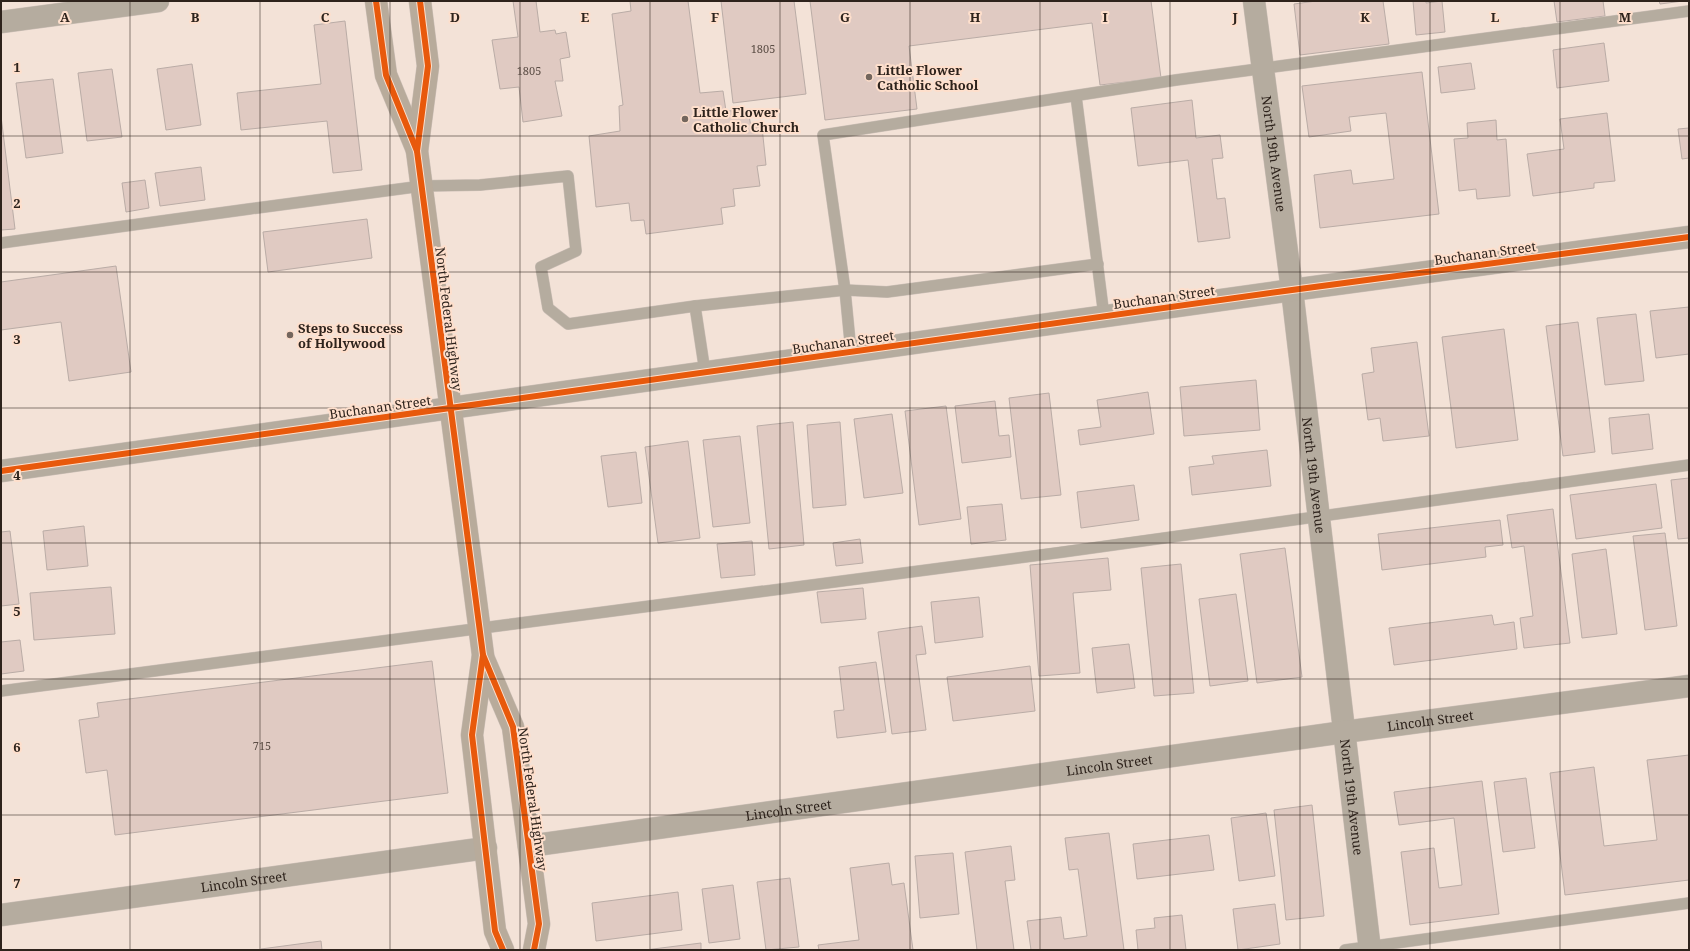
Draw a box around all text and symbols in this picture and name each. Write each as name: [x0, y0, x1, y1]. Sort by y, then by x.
text: A: [60, 8, 70, 26]
text: B: [191, 8, 200, 26]
text: C: [321, 8, 330, 26]
text: D: [450, 8, 460, 26]
text: E: [581, 8, 590, 26]
text: F: [711, 8, 719, 26]
text: G: [840, 8, 850, 26]
text: H: [970, 8, 981, 26]
text: I: [1102, 8, 1108, 26]
text: J: [1231, 8, 1238, 26]
text: K: [1360, 8, 1370, 26]
text: L: [1491, 8, 1500, 26]
text: M: [1619, 8, 1632, 26]
house number: 1805: [751, 41, 775, 56]
text: 1: [13, 58, 21, 76]
place label: Little Flower Catholic School: [877, 61, 979, 94]
house number: 1805: [517, 63, 541, 78]
marker: Little Flower Catholic School: [864, 72, 874, 82]
street label: North 19th Avenue: [1258, 94, 1291, 213]
place label: Little Flower Catholic Church: [693, 103, 799, 136]
marker: Little Flower Catholic Church: [680, 114, 690, 124]
text: 2: [13, 194, 21, 212]
street label: Buchanan Street: [1433, 237, 1537, 269]
street label: North Federal Highway: [431, 246, 467, 393]
street label: Buchanan Street: [1112, 281, 1216, 313]
place label: Steps to Success of Hollywood: [298, 319, 403, 352]
street label: Buchanan Street: [791, 326, 895, 358]
text: 3: [13, 330, 21, 348]
marker: Steps to Success of Hollywood: [285, 330, 295, 340]
street label: Buchanan Street: [328, 391, 432, 423]
street label: North 19th Avenue: [1298, 416, 1330, 534]
text: 4: [13, 466, 21, 484]
text: 5: [13, 602, 21, 620]
street label: Lincoln Street: [1386, 706, 1475, 735]
street label: North Federal Highway: [514, 726, 552, 873]
text: 6: [13, 738, 21, 756]
house number: 715: [253, 738, 271, 753]
street label: North 19th Avenue: [1336, 738, 1368, 856]
street label: Lincoln Street: [1065, 750, 1154, 780]
street label: Lincoln Street: [744, 795, 833, 825]
street label: Lincoln Street: [200, 867, 288, 896]
text: 7: [13, 874, 21, 892]

